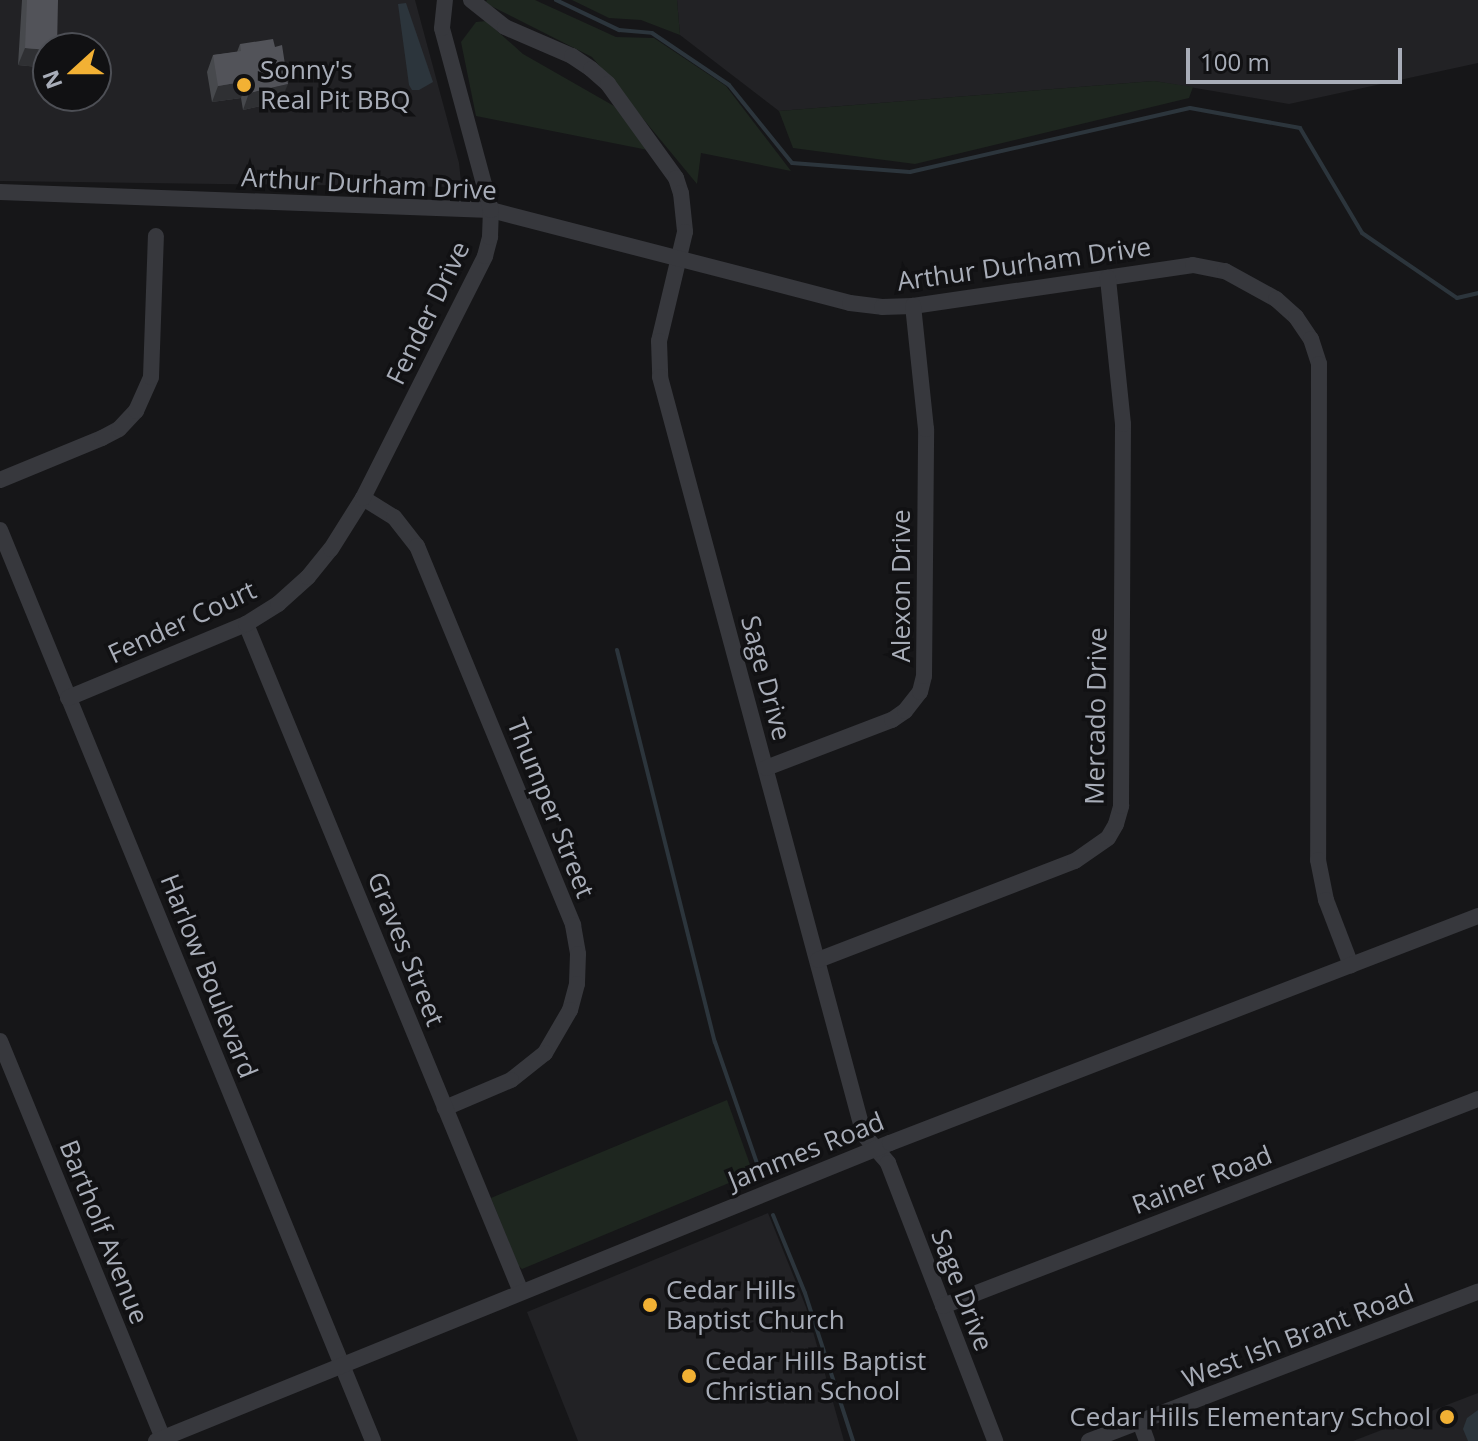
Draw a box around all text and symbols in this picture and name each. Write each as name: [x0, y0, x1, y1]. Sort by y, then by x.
north arrow: [32, 32, 112, 112]
scale bar: [1190, 32, 1406, 82]
text: 100 m: [1200, 45, 1270, 78]
place label: Sonny's Real Pit BBQ: [260, 54, 410, 116]
text: N: [34, 66, 69, 94]
marker: Sonny's Real Pit BBQ: [235, 76, 253, 94]
street label: Arthur Durham Drive: [240, 162, 498, 206]
street label: Arthur Durham Drive: [895, 231, 1153, 297]
street label: Fender Drive: [380, 236, 476, 390]
street label: Alexon Drive: [885, 509, 917, 663]
street label: Fender Court: [103, 574, 261, 670]
street label: Sage Drive: [734, 612, 798, 744]
street label: Mercado Drive: [1079, 627, 1113, 805]
street label: Thumper Street: [501, 714, 601, 902]
street label: Graves Street: [361, 867, 451, 1031]
street label: Harlow Boulevard: [154, 870, 264, 1082]
street label: Jammes Road: [723, 1106, 889, 1196]
street label: Bartholf Avenue: [53, 1136, 155, 1328]
street label: Rainer Road: [1128, 1139, 1276, 1221]
street label: Sage Drive: [925, 1225, 999, 1355]
place label: Cedar Hills Baptist Church: [666, 1274, 845, 1336]
street label: West Ish Brant Road: [1178, 1277, 1418, 1395]
marker: Cedar Hills Baptist Church: [641, 1296, 659, 1314]
place label: Cedar Hills Baptist Christian School: [705, 1345, 926, 1406]
marker: Cedar Hills Baptist Christian School: [680, 1367, 698, 1385]
place label: Cedar Hills Elementary School: [1069, 1401, 1431, 1433]
marker: Cedar Hills Elementary School: [1438, 1408, 1456, 1426]

